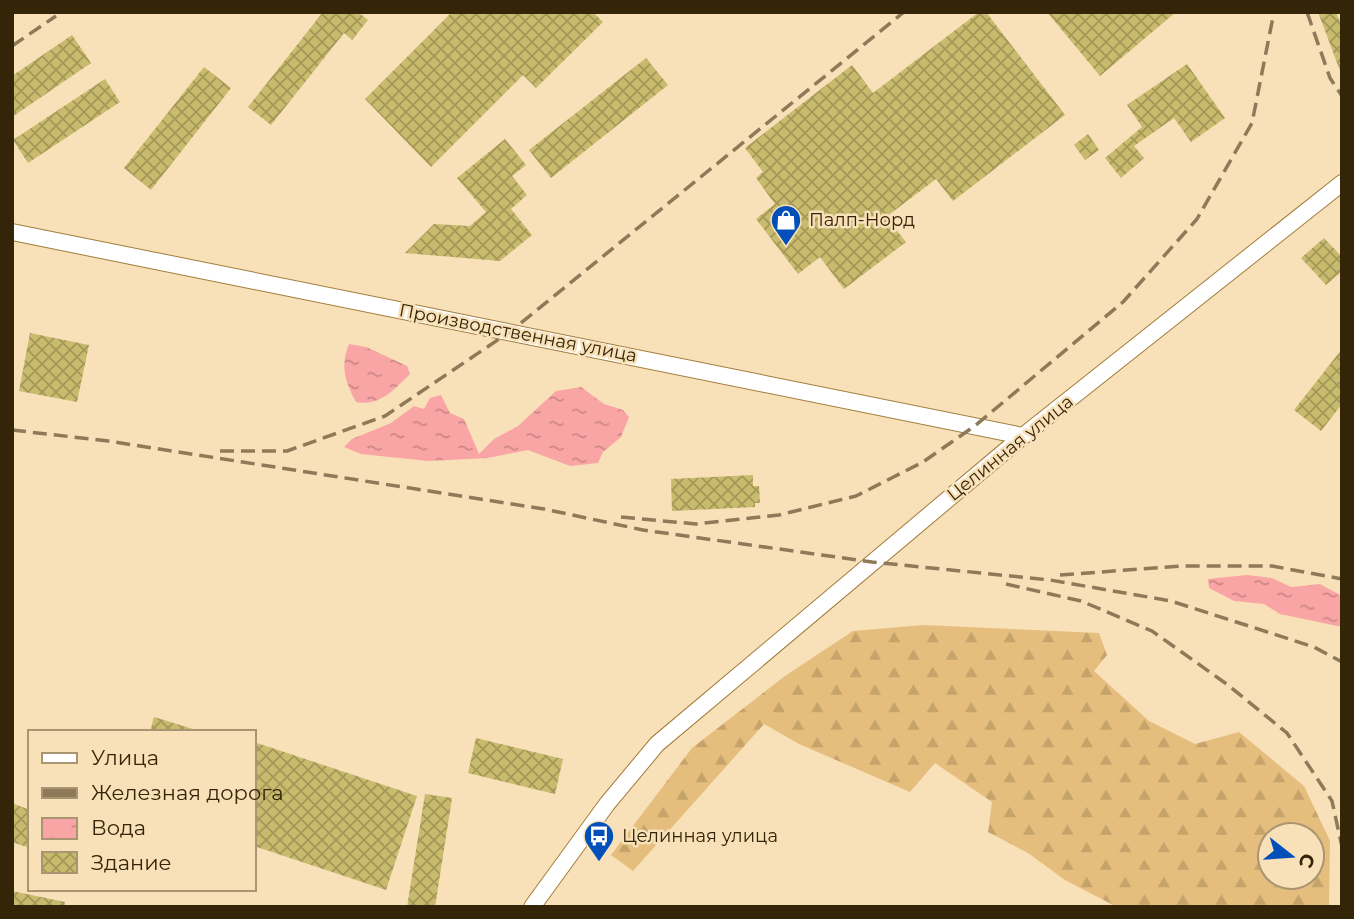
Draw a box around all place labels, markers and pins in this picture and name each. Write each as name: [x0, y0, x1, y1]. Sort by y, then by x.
shop icon: Палп-Норд: [769, 203, 803, 247]
place label: Палп-Норд: [809, 209, 915, 231]
bus stop icon: Целинная улица: [582, 819, 616, 863]
place label: Целинная улица: [622, 825, 778, 847]

